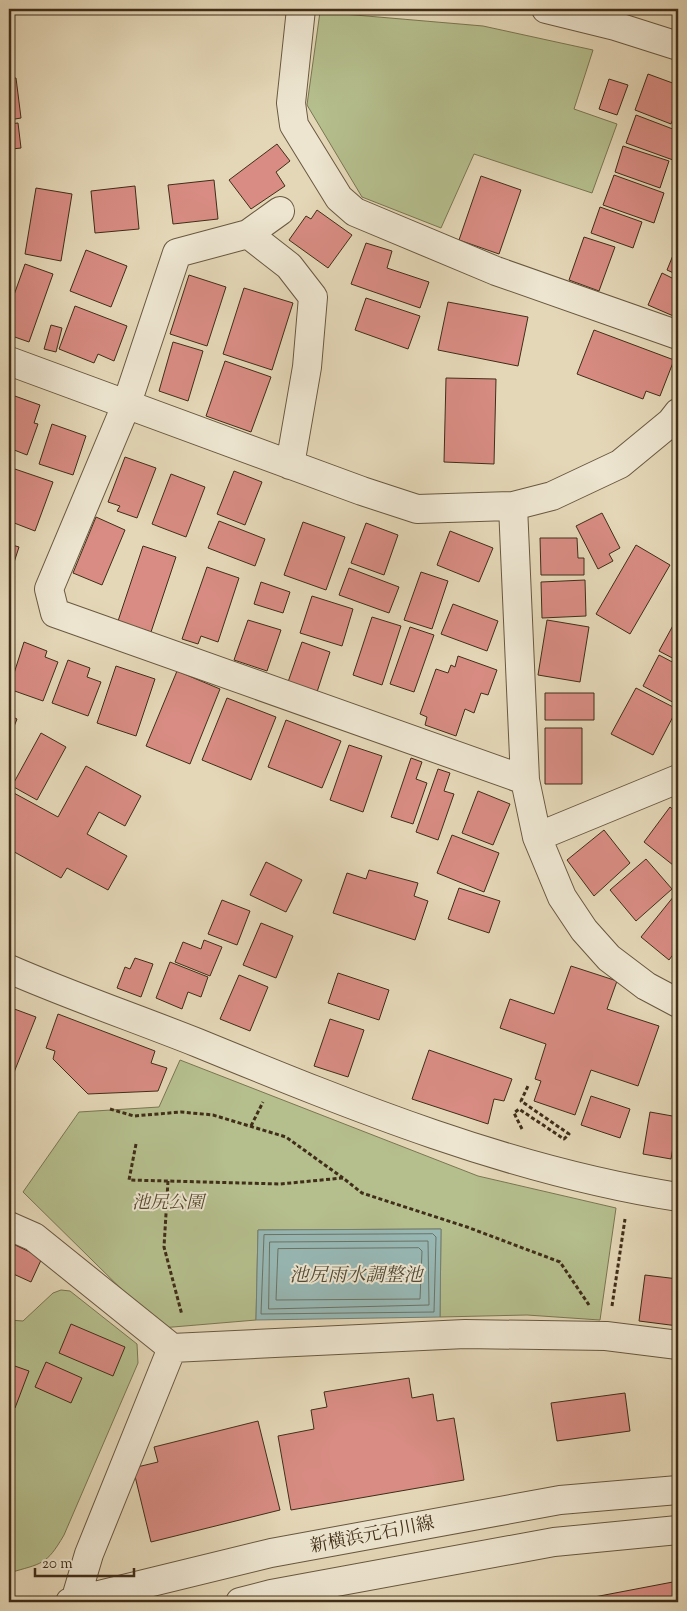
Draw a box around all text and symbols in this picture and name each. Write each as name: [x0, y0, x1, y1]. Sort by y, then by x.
park label: 池尻公園: [132, 1191, 207, 1217]
water label: 池尻雨水調整池: [289, 1263, 424, 1290]
street label: 新横浜元石川線: [308, 1511, 437, 1561]
scale bar: [35, 1546, 134, 1578]
text: 20 m: [42, 1554, 73, 1575]

